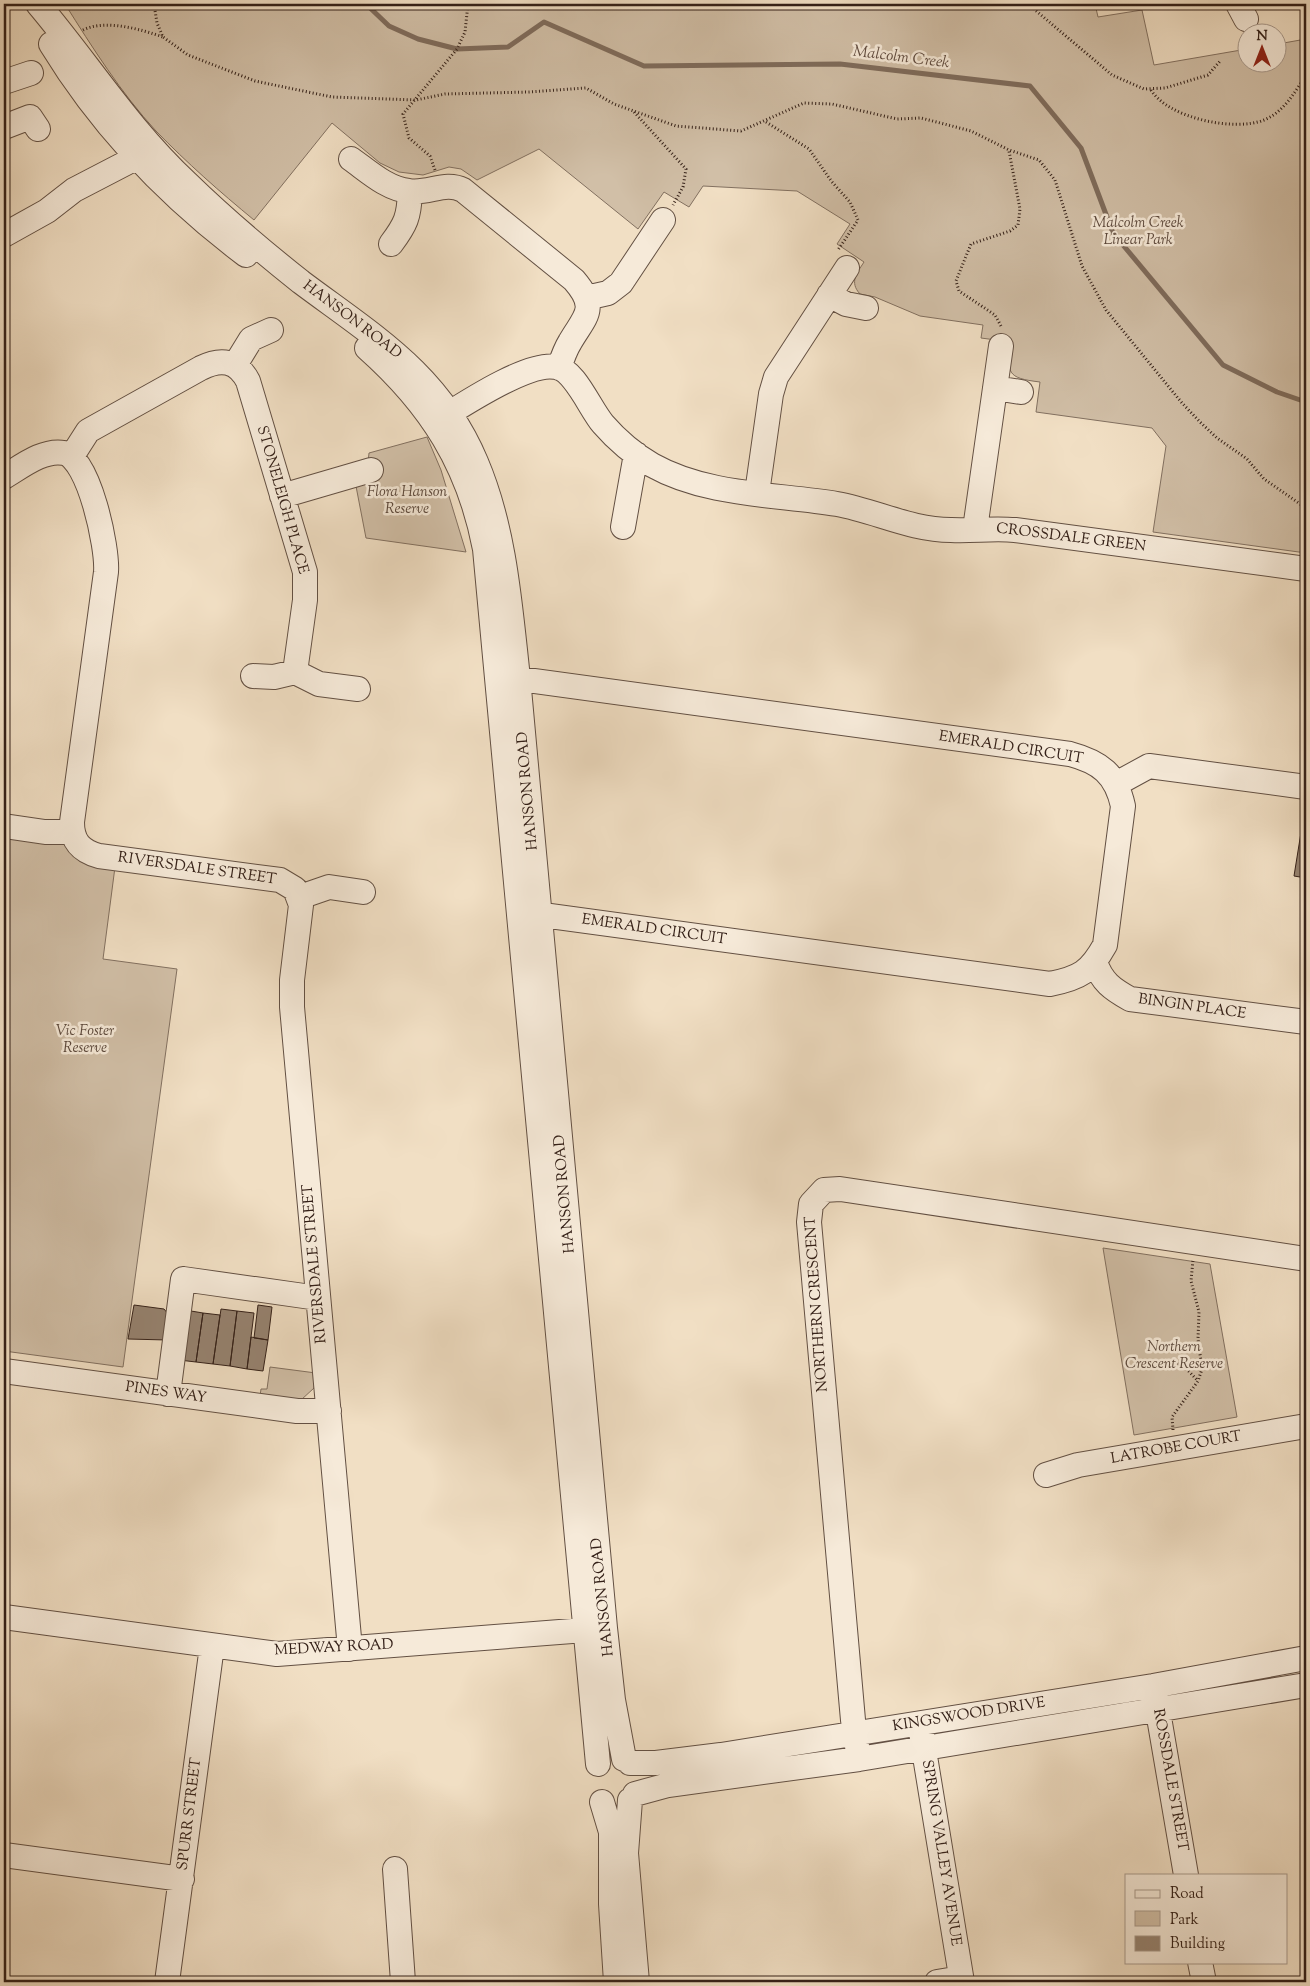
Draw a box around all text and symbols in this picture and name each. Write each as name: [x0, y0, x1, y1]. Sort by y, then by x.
north arrow: [1238, 22, 1288, 72]
text: N: [1256, 27, 1268, 47]
water label: Malcolm Creek: [851, 41, 951, 75]
park label: Malcolm Creek Linear Park: [1092, 213, 1184, 251]
street label: HANSON ROAD: [298, 276, 406, 364]
street label: STONELEIGH PLACE: [251, 423, 313, 577]
park label: Flora Hanson Reserve: [367, 482, 447, 520]
street label: CROSSDALE GREEN: [995, 518, 1147, 558]
street label: EMERALD CIRCUIT: [937, 726, 1085, 770]
street label: HANSON ROAD: [512, 731, 544, 851]
street label: RIVERSDALE STREET: [116, 847, 278, 891]
street label: EMERALD CIRCUIT: [580, 909, 728, 951]
street label: BINGIN PLACE: [1137, 989, 1247, 1025]
park label: Vic Foster Reserve: [56, 1021, 115, 1059]
street label: HANSON ROAD: [549, 1134, 581, 1254]
street label: RIVERSDALE STREET: [298, 1183, 332, 1345]
street label: NORTHERN CRESCENT: [800, 1215, 834, 1393]
park label: Northern Crescent Reserve: [1125, 1337, 1223, 1375]
street label: PINES WAY: [124, 1377, 208, 1409]
street label: LATROBE COURT: [1109, 1426, 1243, 1470]
street label: HANSON ROAD: [586, 1537, 620, 1657]
street label: MEDWAY ROAD: [274, 1634, 394, 1662]
street label: KINGSWOOD DRIVE: [891, 1693, 1047, 1737]
street label: ROSSDALE STREET: [1147, 1707, 1193, 1853]
street label: SPURR STREET: [173, 1756, 207, 1871]
street label: SPRING VALLEY AVENUE: [916, 1758, 966, 1948]
legend: [1125, 1874, 1288, 1964]
text: Road: [1170, 1884, 1204, 1905]
text: Park: [1170, 1910, 1199, 1931]
text: Building: [1170, 1934, 1225, 1955]

